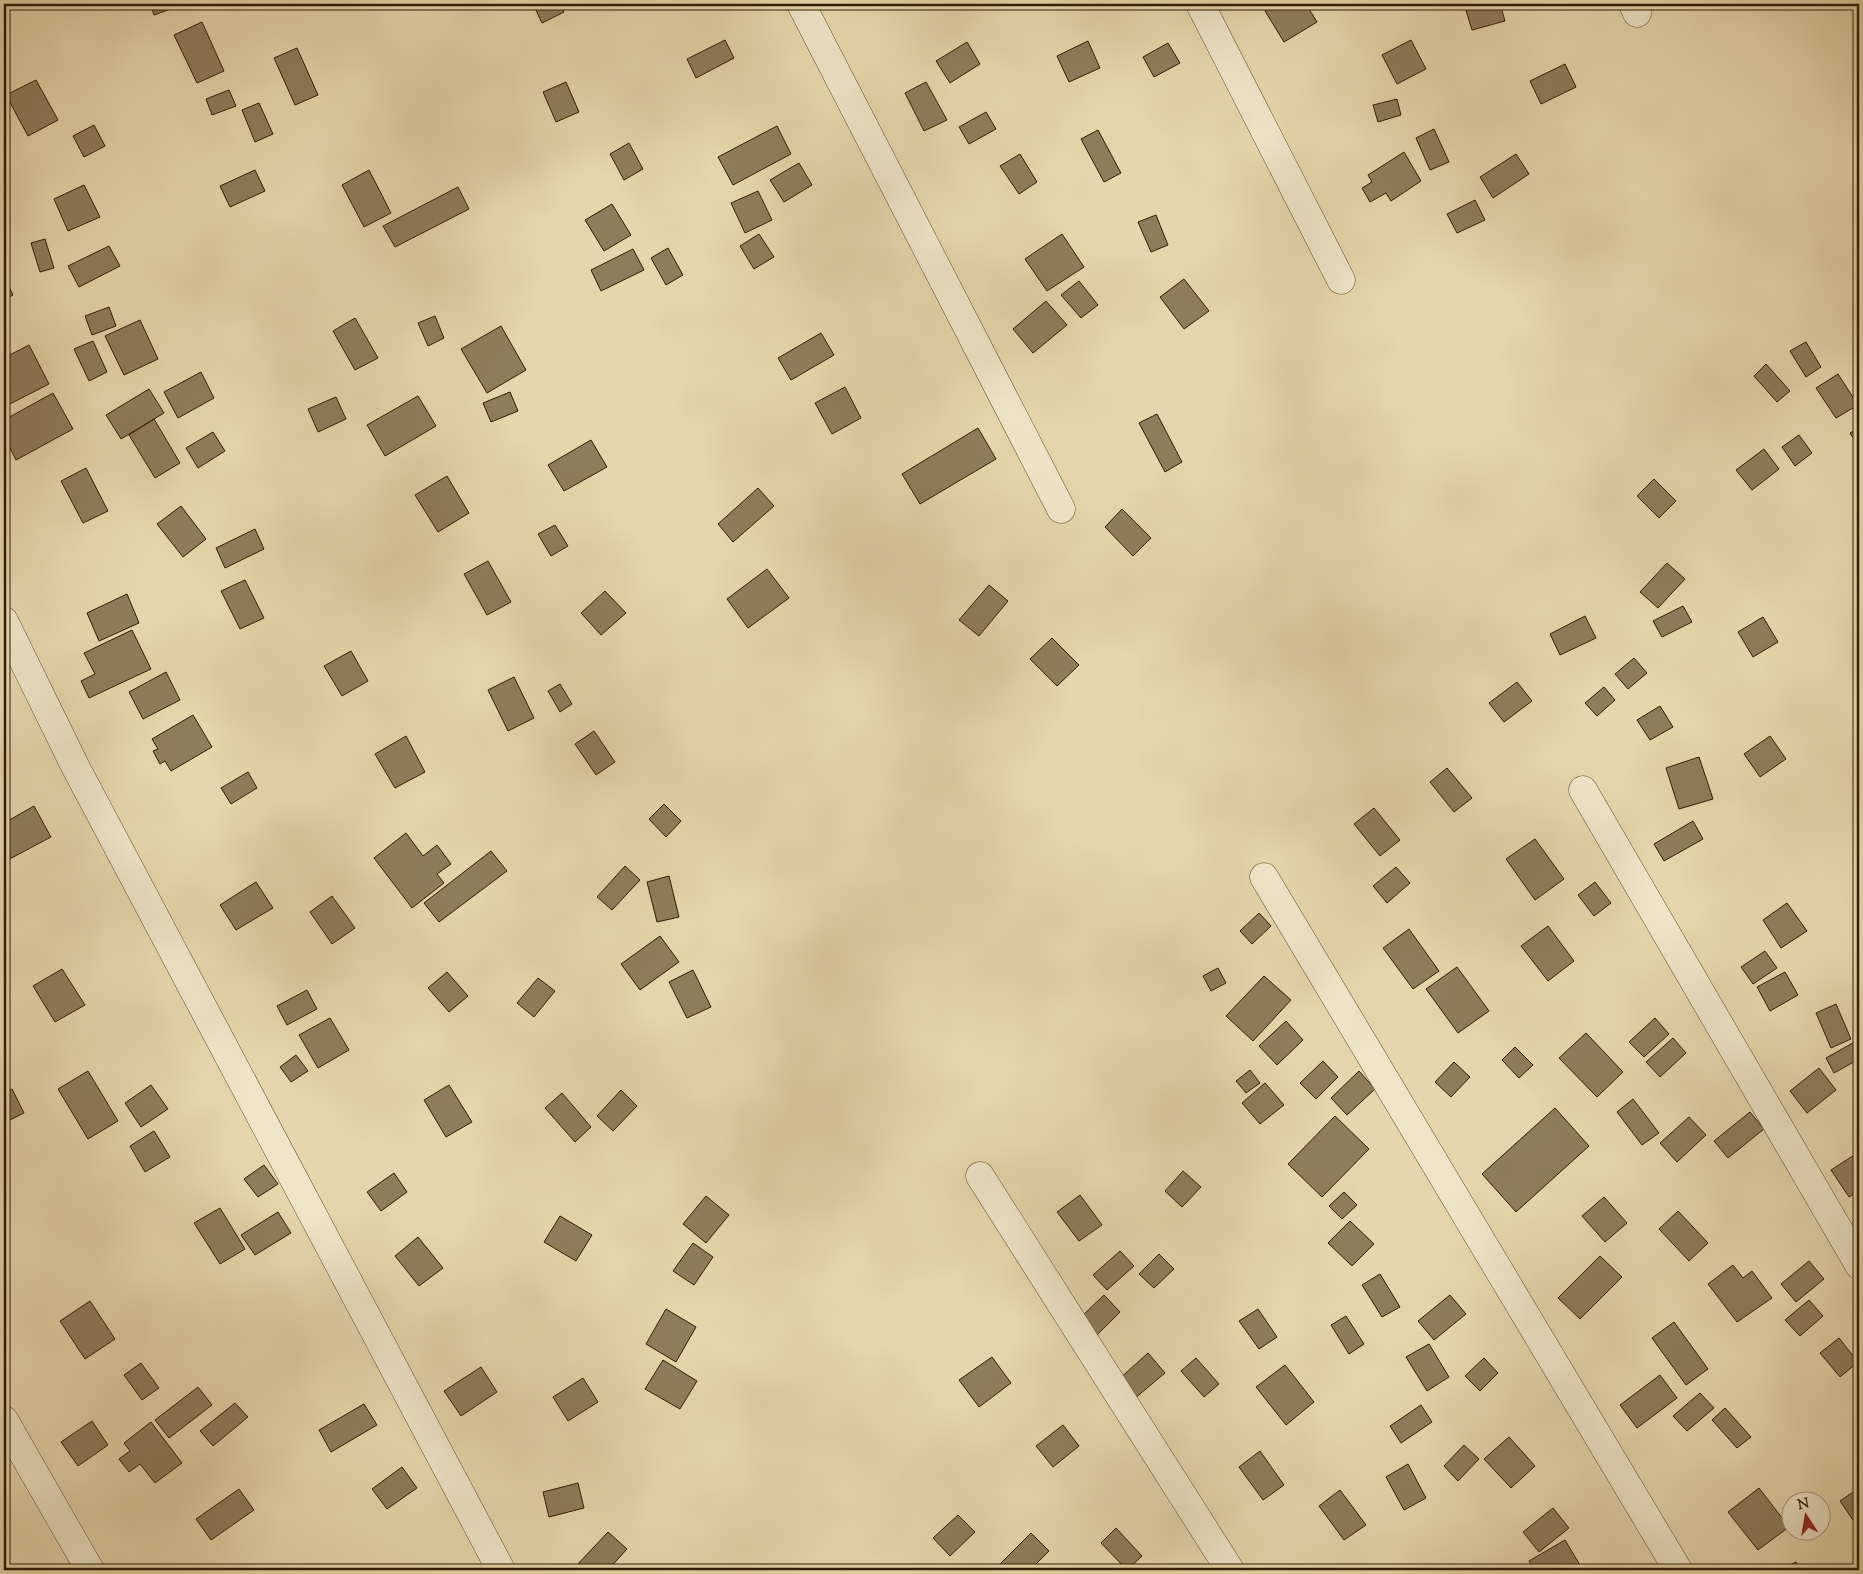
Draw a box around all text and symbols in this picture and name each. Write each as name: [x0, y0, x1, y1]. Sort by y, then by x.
north arrow: [1780, 1492, 1830, 1542]
text: N: [1796, 1494, 1811, 1516]

